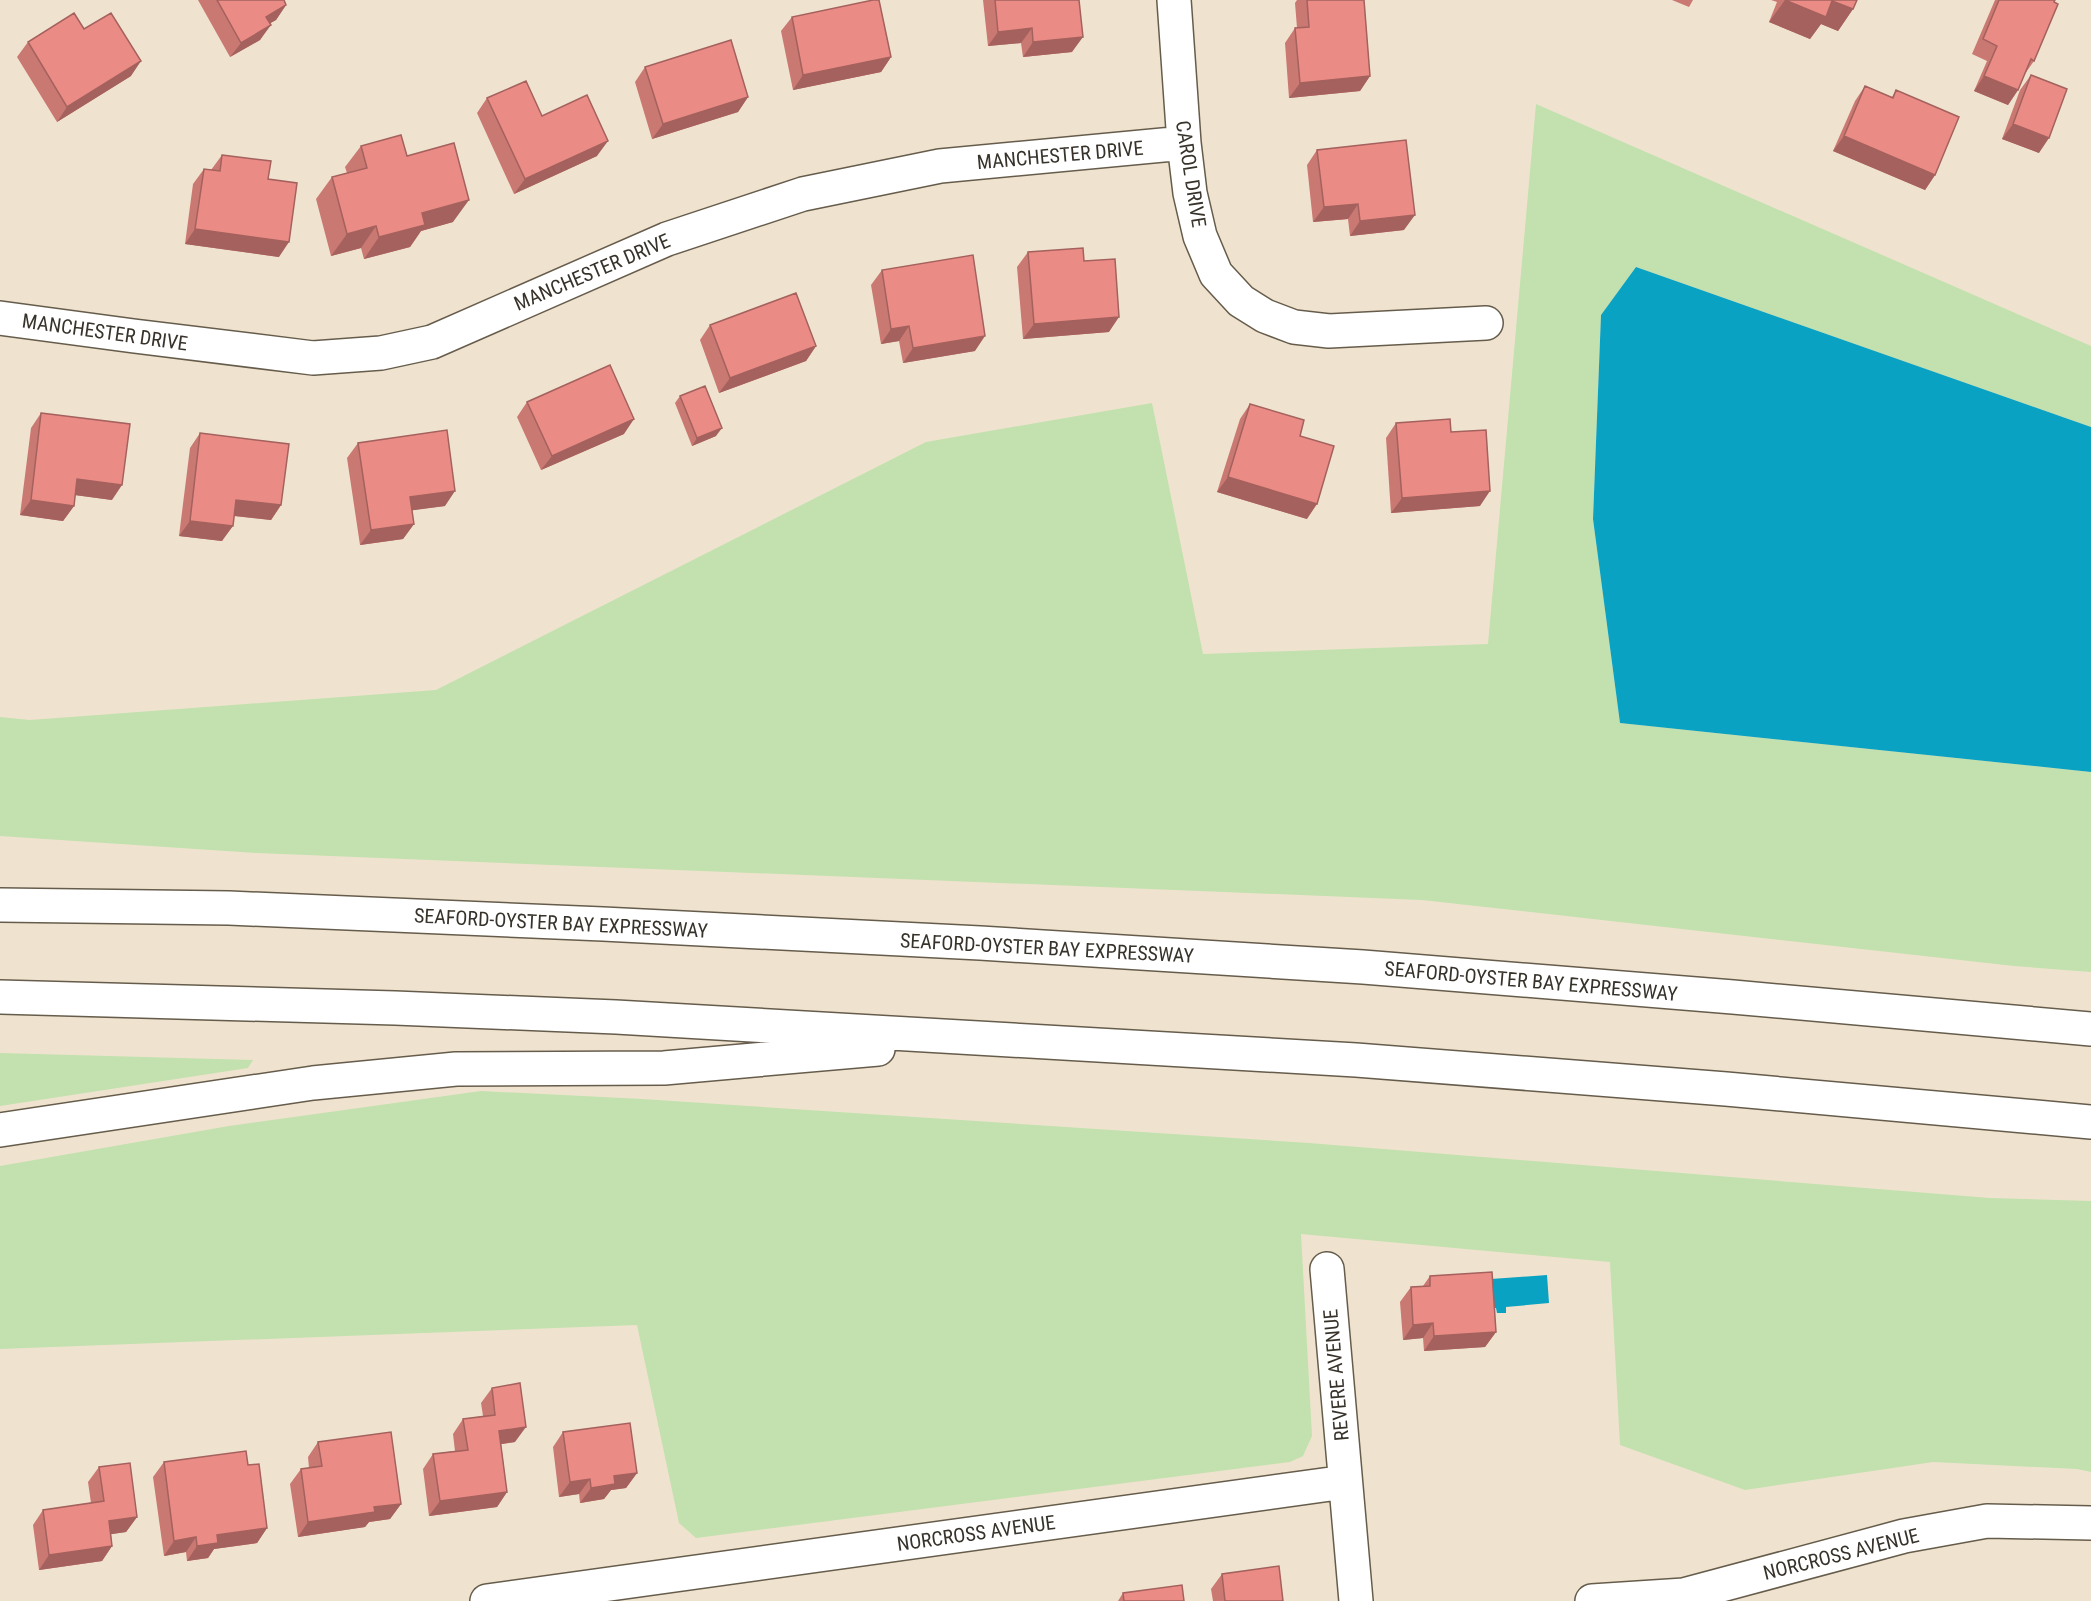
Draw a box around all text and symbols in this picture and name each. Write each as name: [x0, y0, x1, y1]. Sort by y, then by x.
street label: CAROL DRIVE: [1171, 119, 1211, 229]
street label: MANCHESTER DRIVE: [976, 136, 1144, 174]
street label: MANCHESTER DRIVE: [510, 228, 674, 316]
street label: MANCHESTER DRIVE: [21, 308, 189, 356]
street label: SEAFORD-OYSTER BAY EXPRESSWAY: [413, 903, 709, 943]
street label: SEAFORD-OYSTER BAY EXPRESSWAY: [899, 928, 1195, 968]
street label: SEAFORD-OYSTER BAY EXPRESSWAY: [1383, 956, 1679, 1006]
street label: REVERE AVENUE: [1318, 1308, 1354, 1442]
street label: NORCROSS AVENUE: [895, 1510, 1057, 1556]
street label: NORCROSS AVENUE: [1761, 1523, 1921, 1585]

